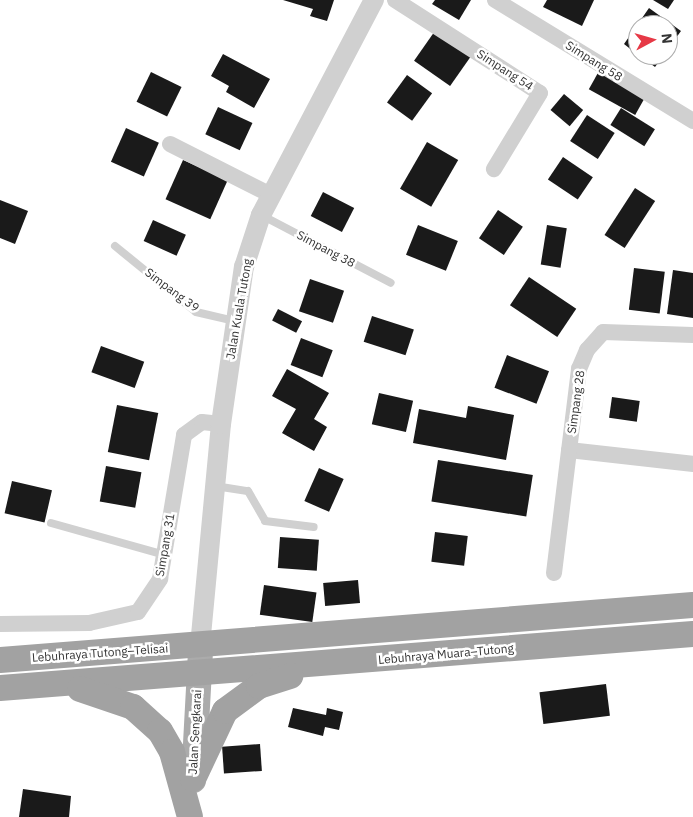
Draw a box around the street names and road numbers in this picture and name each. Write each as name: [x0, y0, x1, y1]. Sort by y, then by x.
street label: Simpang 58: [563, 38, 625, 84]
street label: Simpang 54: [474, 46, 536, 94]
street label: Simpang 38: [294, 228, 358, 270]
street label: Jalan Kuala Tutong: [223, 257, 255, 361]
street label: Simpang 39: [142, 265, 202, 315]
street label: Simpang 28: [564, 369, 588, 435]
street label: Simpang 31: [152, 512, 178, 578]
street label: Lebuhraya Tutong–Telisai: [31, 641, 169, 665]
street label: Lebuhraya Muara–Tutong: [378, 641, 514, 667]
street label: Jalan Sengkarai: [186, 689, 204, 775]

